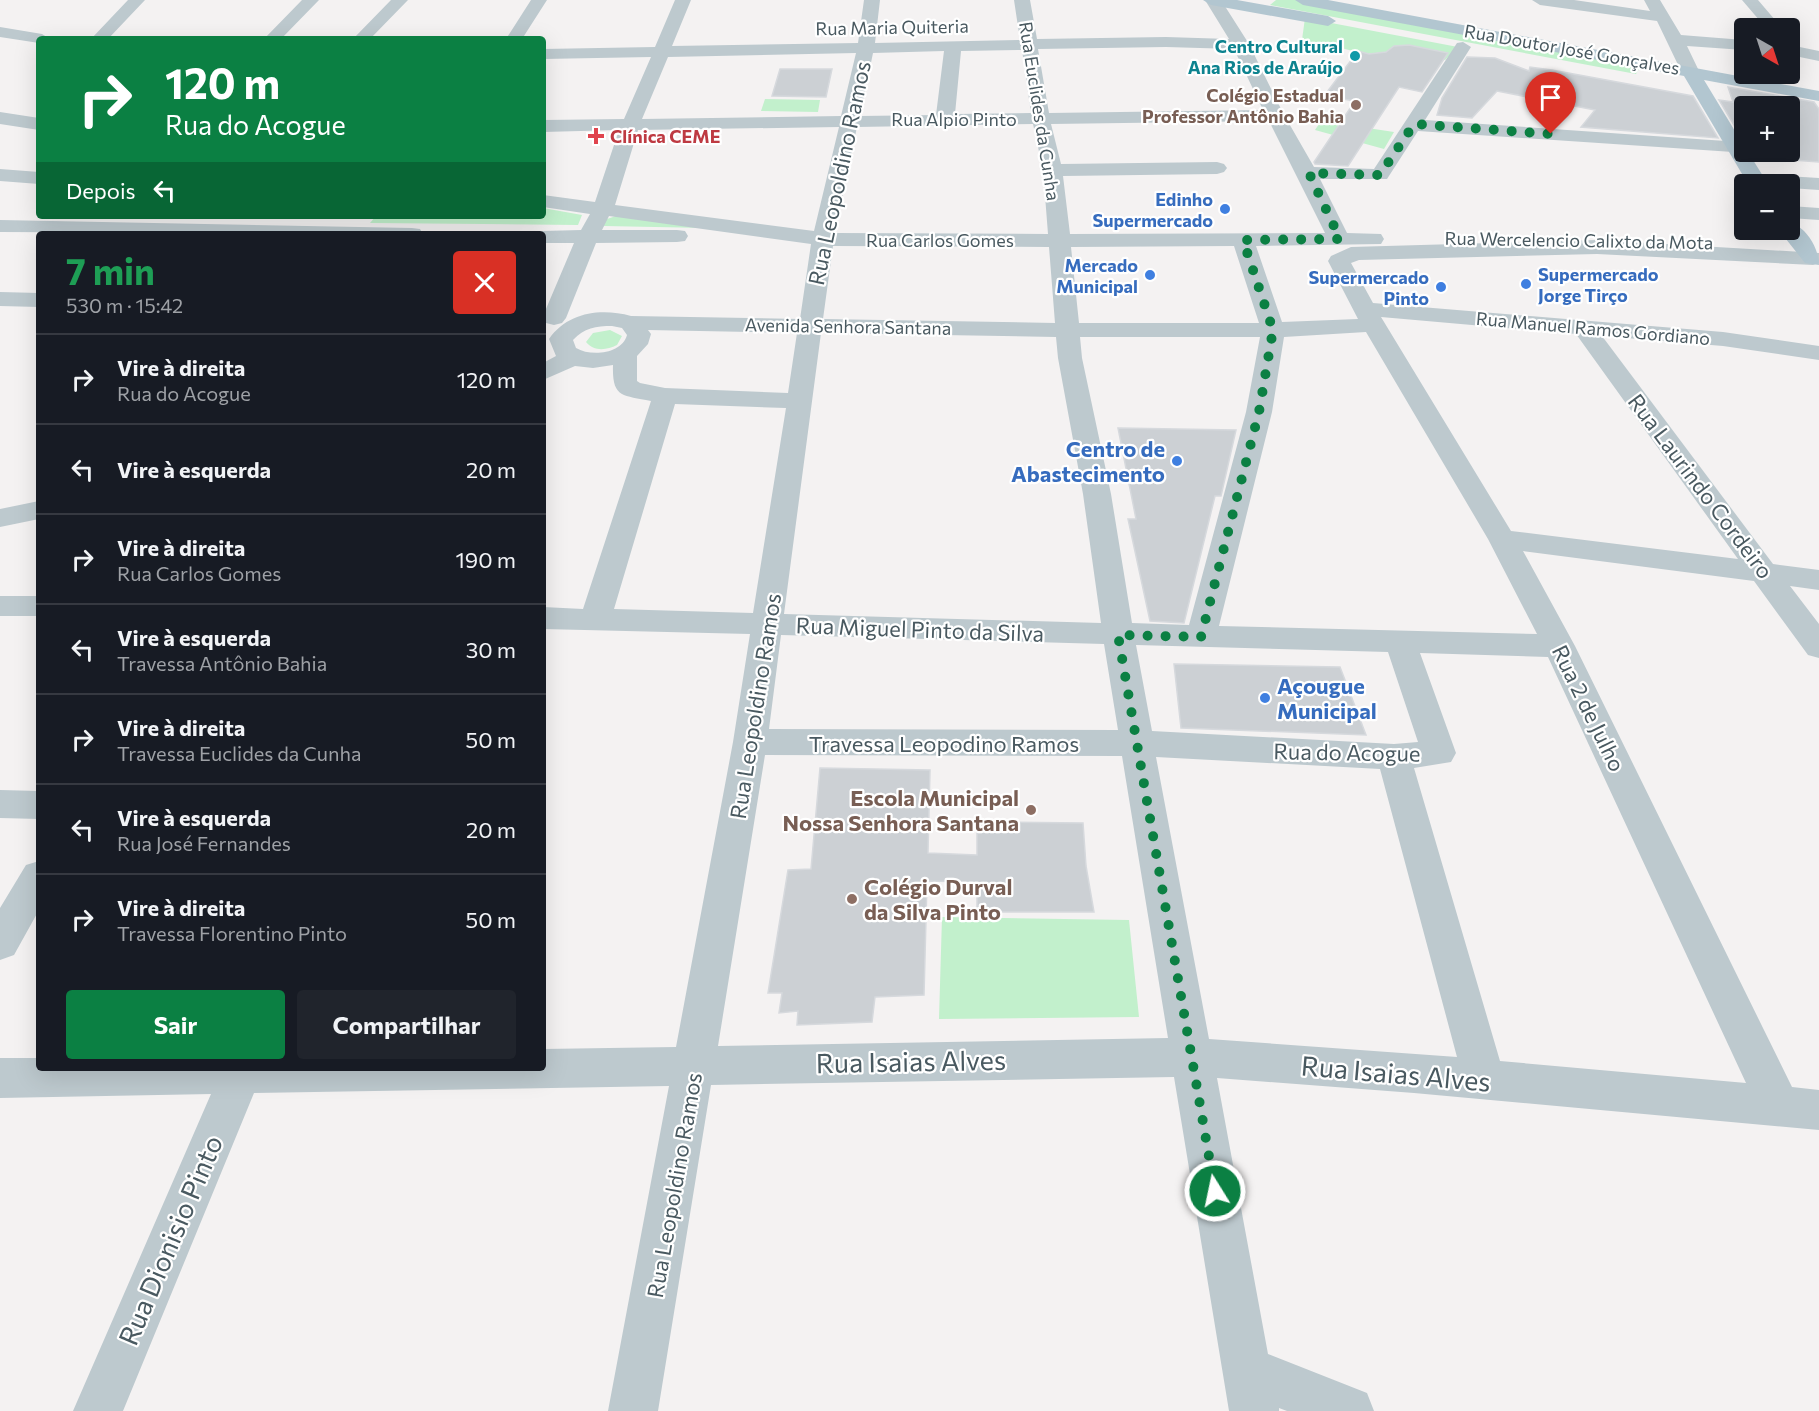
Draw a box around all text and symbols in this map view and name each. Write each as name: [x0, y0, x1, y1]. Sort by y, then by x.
street label: Rua Maria Quiteria: [815, 15, 969, 39]
north arrow: [1734, 18, 1800, 84]
map controls: [1734, 18, 1800, 240]
street label: Rua Doutor José Gonçalves: [1463, 19, 1681, 79]
street label: Rua Euclides da Cunha: [1015, 20, 1065, 202]
place label: Centro Cultural Ana Rios de Araújo: [1188, 35, 1343, 78]
marker: Centro Cultural Ana Rios de Araújo: [1348, 49, 1362, 63]
text: 120 m: [165, 56, 280, 108]
street label: Rua Leopoldino Ramos: [802, 59, 876, 287]
icon: right: [66, 60, 144, 138]
pin: [1525, 72, 1576, 134]
icon: arrive: [1534, 81, 1567, 114]
place label: Colégio Estadual Professor Antônio Bahia: [1142, 84, 1344, 127]
button: +: [1734, 96, 1800, 162]
marker: Colégio Estadual Professor Antônio Bahia: [1349, 98, 1363, 112]
text: Rua do Acogue: [165, 108, 346, 141]
street label: Rua Alpio Pinto: [891, 108, 1017, 130]
place label: Clínica CEME: [610, 125, 720, 147]
marker: Clínica CEME: [587, 127, 605, 145]
icon: left: [148, 174, 181, 207]
button: −: [1734, 174, 1800, 240]
text: Depois: [66, 177, 136, 204]
place label: Edinho Supermercado: [1093, 188, 1213, 231]
marker: Edinho Supermercado: [1218, 202, 1232, 216]
street label: Rua Wercelencio Calixto da Mota: [1444, 227, 1714, 253]
street label: Rua Carlos Gomes: [866, 229, 1014, 251]
text: 7 min: [66, 248, 155, 292]
button: close: [453, 251, 516, 314]
place label: Mercado Municipal: [1056, 254, 1138, 297]
place label: Supermercado Jorge Tirço: [1538, 263, 1659, 306]
place label: Supermercado Pinto: [1309, 266, 1429, 309]
marker: Mercado Municipal: [1143, 268, 1157, 282]
marker: Supermercado Jorge Tirço: [1519, 277, 1533, 291]
marker: Supermercado Pinto: [1434, 280, 1448, 294]
text: 530 m · 15:42: [66, 293, 183, 317]
street label: Rua Manuel Ramos Gordiano: [1475, 307, 1711, 349]
street label: Avenida Senhora Santana: [745, 313, 951, 339]
text: Vire à direita: [117, 354, 245, 381]
icon: right: [66, 363, 99, 396]
text: 120 m: [457, 366, 516, 393]
text: Rua do Acogue: [117, 381, 251, 405]
street label: Rua Laurindo Cordeiro: [1623, 388, 1779, 584]
place label: Centro de Abastecimento: [1011, 435, 1165, 487]
icon: left: [66, 453, 99, 486]
marker: Centro de Abastecimento: [1170, 454, 1184, 468]
text: Vire à esquerda: [117, 456, 271, 483]
text: 20 m: [466, 456, 516, 483]
text: Vire à direita: [117, 534, 245, 561]
icon: right: [66, 543, 99, 576]
text: 190 m: [455, 546, 516, 573]
text: Rua Carlos Gomes: [117, 561, 281, 585]
street label: Rua Leopoldino Ramos: [724, 591, 786, 821]
street label: Rua Miguel Pinto da Silva: [795, 611, 1045, 647]
text: Vire à esquerda: [117, 624, 271, 651]
icon: left: [66, 633, 99, 666]
text: 30 m: [466, 636, 516, 663]
street label: Rua 2 de Julho: [1547, 640, 1631, 776]
text: Travessa Antônio Bahia: [117, 651, 327, 675]
place label: Açougue Municipal: [1277, 672, 1377, 724]
marker: Açougue Municipal: [1258, 691, 1272, 705]
text: Vire à direita: [117, 714, 245, 741]
icon: right: [66, 723, 99, 756]
text: 50 m: [466, 726, 516, 753]
street label: Travessa Leopodino Ramos: [809, 730, 1079, 757]
street label: Rua do Acogue: [1273, 737, 1421, 767]
text: Travessa Euclides da Cunha: [117, 741, 361, 765]
place label: Escola Municipal Nossa Senhora Santana: [783, 784, 1019, 836]
marker: Escola Municipal Nossa Senhora Santana: [1024, 803, 1038, 817]
text: Vire à esquerda: [117, 804, 271, 831]
icon: left: [66, 813, 99, 846]
text: 20 m: [466, 816, 516, 843]
text: Rua José Fernandes: [117, 831, 291, 855]
place label: Colégio Durval da Silva Pinto: [864, 873, 1012, 925]
marker: Colégio Durval da Silva Pinto: [845, 892, 859, 906]
text: Vire à direita: [117, 894, 245, 921]
icon: right: [66, 903, 99, 936]
text: 50 m: [466, 906, 516, 933]
text: Travessa Florentino Pinto: [117, 921, 347, 945]
button: Sair: [66, 990, 285, 1059]
button: Compartilhar: [297, 990, 516, 1059]
street label: Rua Isaias Alves: [816, 1043, 1006, 1079]
street label: Rua Isaias Alves: [1300, 1048, 1492, 1098]
street label: Rua Leopoldino Ramos: [641, 1070, 707, 1300]
street label: Rua Dionisio Pinto: [111, 1130, 229, 1350]
position arrow: [1183, 1159, 1247, 1223]

